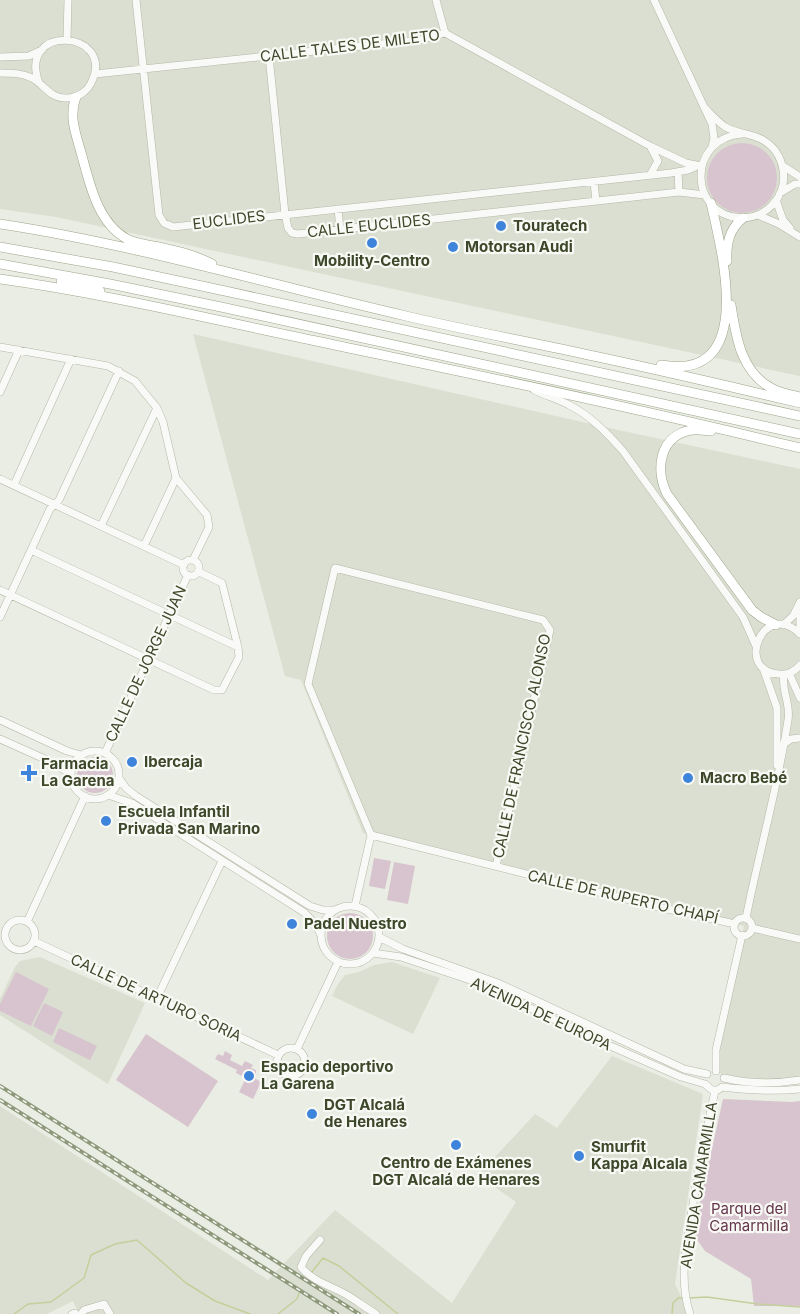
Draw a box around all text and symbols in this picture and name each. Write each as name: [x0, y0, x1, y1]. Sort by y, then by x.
street label: CALLE TALES DE MILETO: [259, 25, 441, 66]
street label: EUCLIDES: [191, 206, 266, 233]
street label: CALLE EUCLIDES: [306, 210, 432, 241]
place label: Touratech: [513, 216, 587, 235]
marker: Touratech: [494, 219, 508, 233]
marker: Mobility-Centro: [365, 236, 379, 250]
place label: Motorsan Audi: [465, 237, 573, 256]
marker: Motorsan Audi: [446, 240, 460, 254]
place label: Mobility-Centro: [314, 251, 430, 270]
street label: CALLE DE JORGE JUAN: [101, 583, 190, 745]
street label: CALLE DE FRANCISCO ALONSO: [488, 632, 555, 860]
place label: Ibercaja: [144, 752, 203, 771]
place label: Farmacia La Garena: [41, 754, 114, 790]
marker: Ibercaja: [125, 755, 139, 769]
marker: Farmacia La Garena: [22, 766, 36, 780]
place label: Macro Bebé: [700, 768, 787, 787]
marker: Macro Bebé: [681, 771, 695, 785]
place label: Escuela Infantil Privada San Marino: [118, 802, 260, 838]
marker: Escuela Infantil Privada San Marino: [99, 814, 113, 828]
street label: CALLE DE RUPERTO CHAPÍ: [526, 865, 720, 928]
place label: Padel Nuestro: [304, 914, 407, 933]
marker: Padel Nuestro: [285, 917, 299, 931]
street label: CALLE DE ARTURO SORIA: [68, 950, 245, 1046]
street label: AVENIDA DE EUROPA: [468, 973, 615, 1055]
place label: Espacio deportivo La Garena: [261, 1057, 393, 1093]
marker: Espacio deportivo La Garena: [242, 1069, 256, 1083]
place label: DGT Alcalá de Henares: [324, 1095, 407, 1131]
street label: AVENIDA CAMARMILLA: [676, 1100, 721, 1270]
marker: DGT Alcalá de Henares: [305, 1107, 319, 1121]
place label: Smurfit Kappa Alcala: [591, 1137, 688, 1173]
marker: Centro de Exámenes DGT Alcalá de Henares: [449, 1138, 463, 1152]
marker: Smurfit Kappa Alcala: [572, 1149, 586, 1163]
place label: Centro de Exámenes DGT Alcalá de Henares: [372, 1153, 540, 1189]
park label: Parque del Camarmilla: [709, 1199, 789, 1235]

